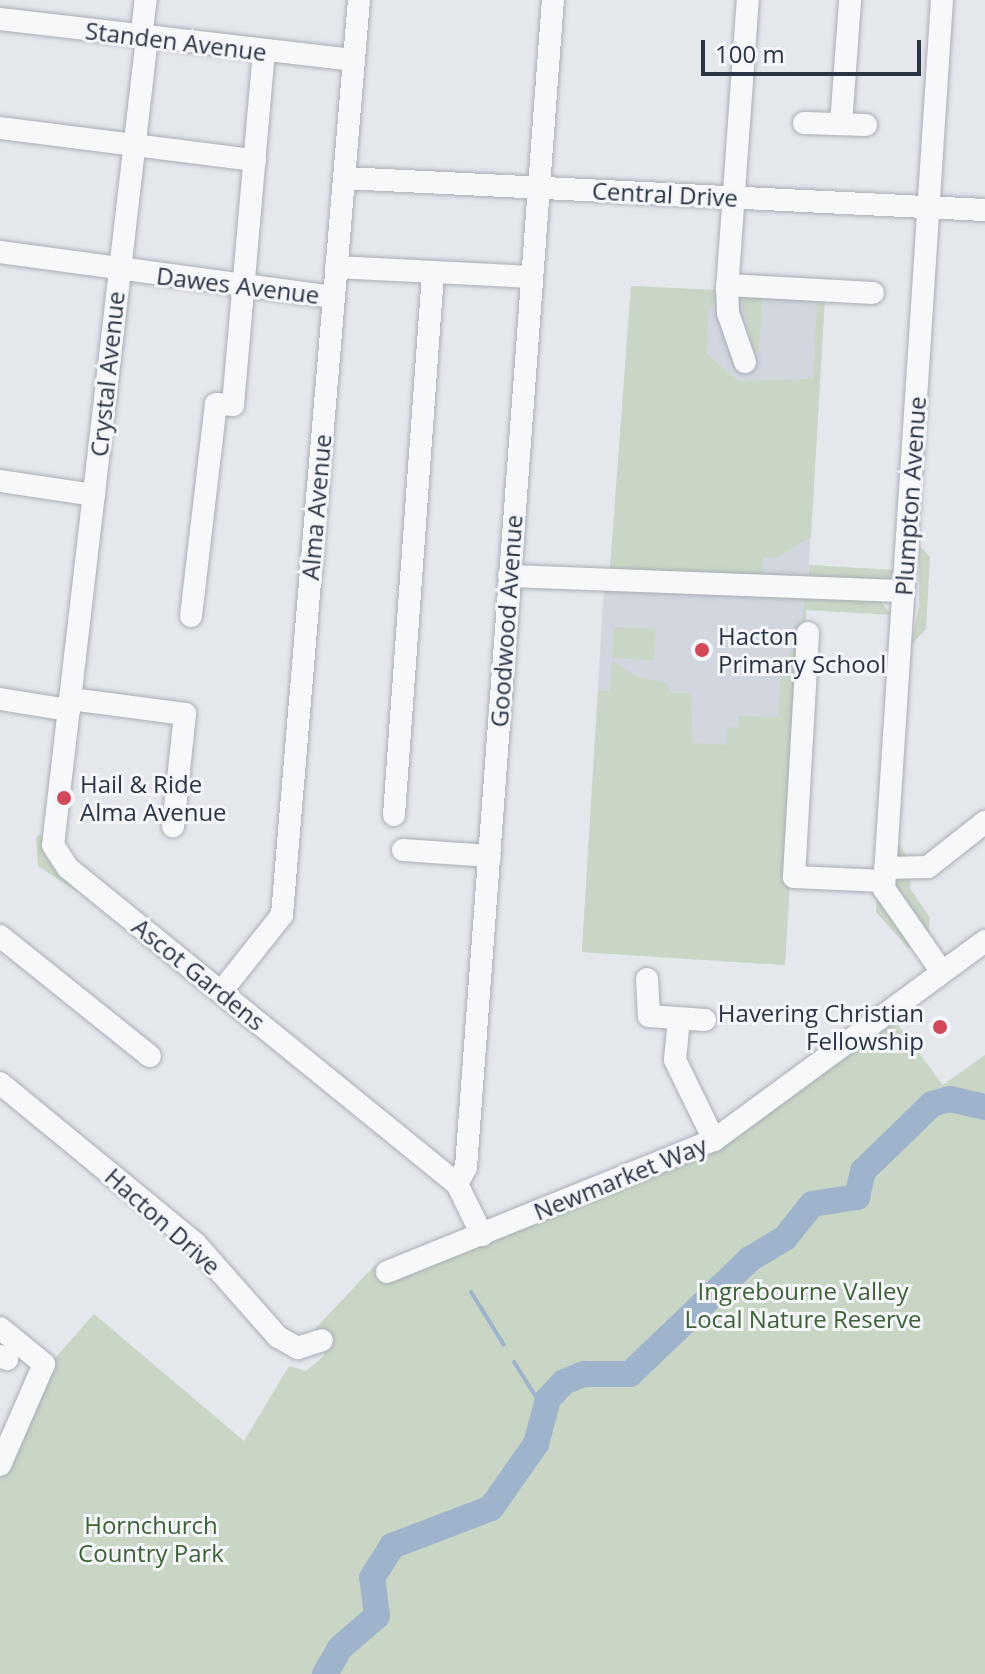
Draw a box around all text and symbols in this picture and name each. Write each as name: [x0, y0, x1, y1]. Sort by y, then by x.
street label: Standen Avenue: [84, 16, 268, 66]
scale bar: [705, 24, 925, 74]
text: 100 m: [715, 37, 785, 70]
street label: Central Drive: [591, 176, 739, 212]
street label: Dawes Avenue: [155, 261, 321, 309]
street label: Crystal Avenue: [84, 290, 130, 458]
street label: Plumpton Avenue: [889, 395, 931, 597]
street label: Alma Avenue: [295, 433, 337, 581]
street label: Goodwood Avenue: [484, 514, 528, 728]
place label: Hacton Primary School: [718, 622, 886, 678]
marker: Hacton Primary School: [693, 641, 711, 659]
place label: Hail & Ride Alma Avenue: [80, 770, 227, 826]
marker: Hail & Ride Alma Avenue: [55, 789, 73, 807]
street label: Ascot Gardens: [127, 912, 271, 1036]
place label: Havering Christian Fellowship: [718, 999, 924, 1055]
marker: Havering Christian Fellowship: [931, 1018, 949, 1036]
street label: Newmarket Way: [529, 1130, 711, 1226]
street label: Hacton Drive: [99, 1162, 227, 1280]
park label: Ingrebourne Valley Local Nature Reserve: [685, 1277, 921, 1333]
park label: Hornchurch Country Park: [78, 1511, 224, 1567]

